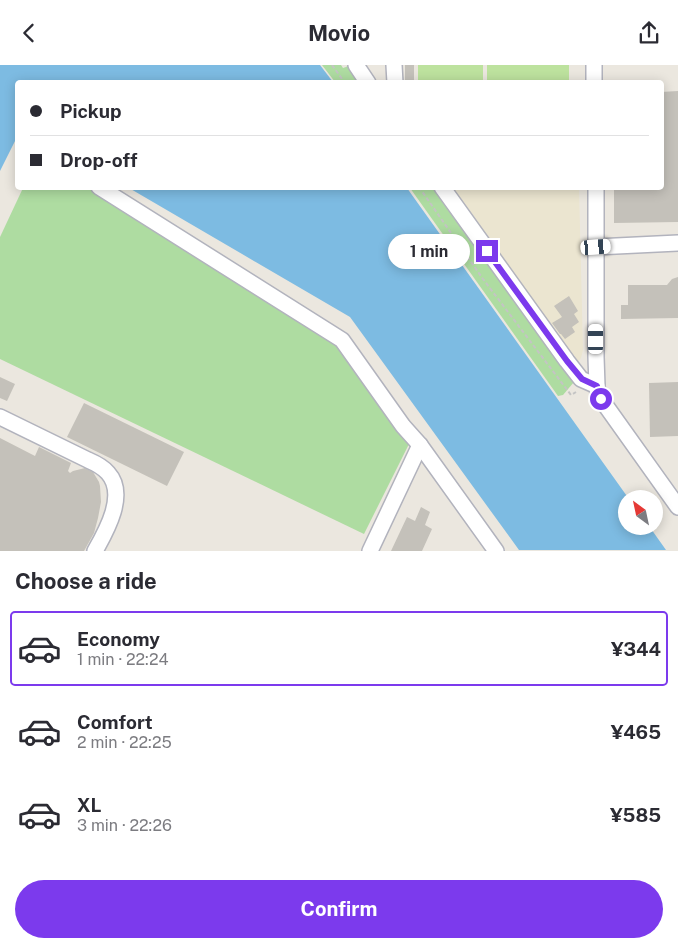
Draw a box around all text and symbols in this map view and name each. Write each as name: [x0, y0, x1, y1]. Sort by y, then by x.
icon: back: [15, 19, 43, 47]
icon: share: [635, 19, 663, 47]
text: Movio: [308, 20, 370, 46]
text: Pickup: [60, 100, 122, 122]
text: Drop-off: [60, 149, 137, 171]
callout: 1 min: [387, 233, 470, 269]
car: [580, 238, 611, 256]
route end: [476, 240, 498, 262]
text: 1 min: [410, 242, 448, 261]
car: [588, 324, 603, 354]
route start: [590, 388, 612, 410]
north arrow: [618, 490, 662, 535]
map controls: [618, 490, 663, 535]
text: Choose a ride: [15, 568, 157, 594]
icon: car: [17, 626, 62, 671]
text: Economy: [77, 628, 160, 650]
text: ¥344: [611, 638, 661, 660]
text: 1 min · 22:24: [77, 650, 168, 669]
icon: car: [17, 709, 62, 754]
text: Comfort: [77, 711, 153, 733]
text: ¥465: [611, 721, 661, 743]
text: 2 min · 22:25: [77, 733, 172, 752]
icon: car: [17, 792, 62, 837]
text: XL: [77, 794, 102, 816]
text: ¥585: [610, 804, 661, 826]
text: 3 min · 22:26: [77, 816, 172, 835]
button: Confirm: [15, 880, 663, 938]

